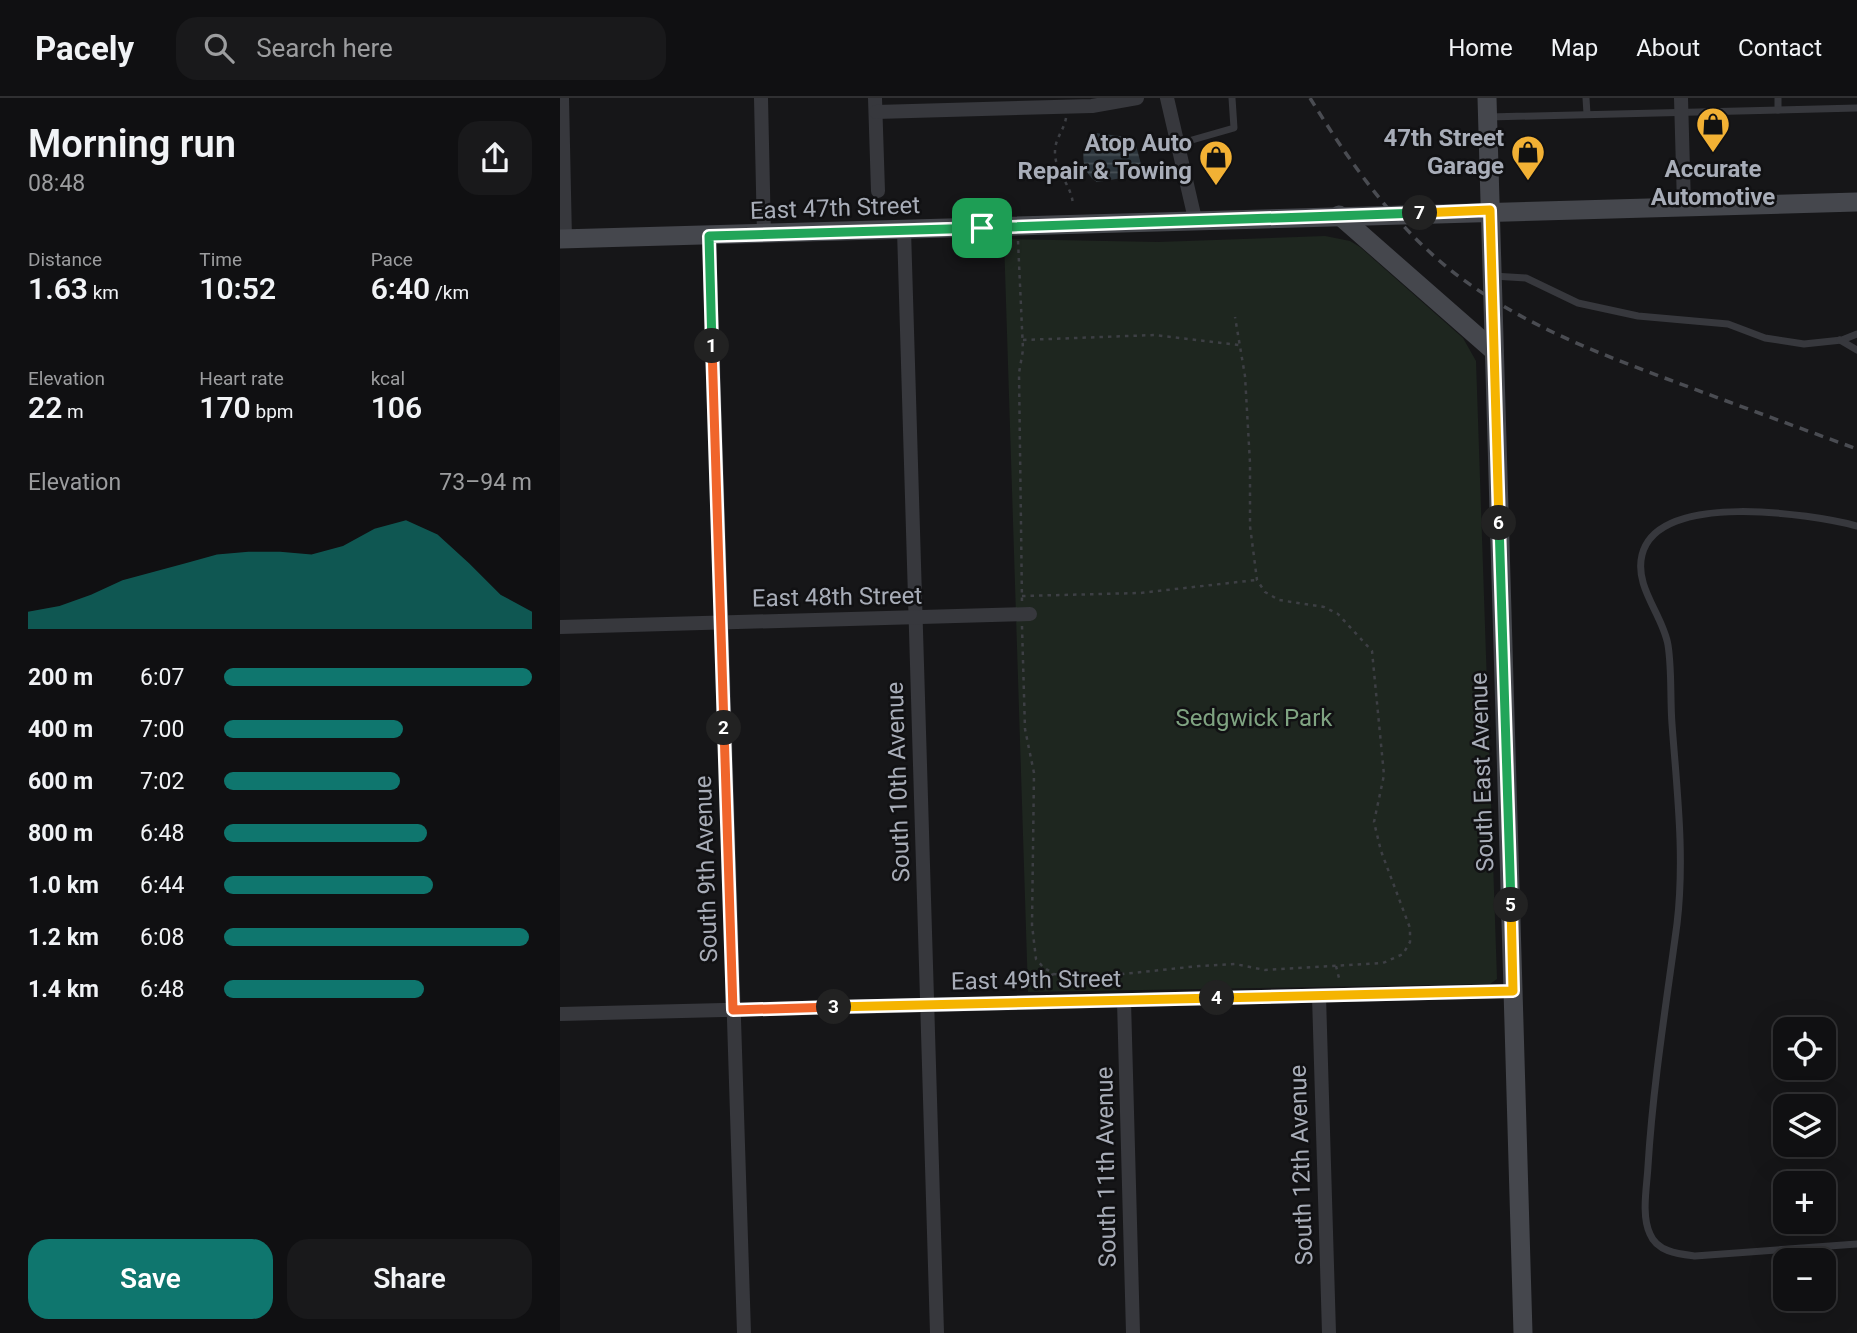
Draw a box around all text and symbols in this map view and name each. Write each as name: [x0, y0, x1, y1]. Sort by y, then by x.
search box: [176, 17, 666, 80]
text: Pacely: [35, 29, 134, 68]
icon: search: [200, 29, 238, 67]
text: Search here: [256, 33, 393, 63]
text: Home: [1448, 34, 1513, 62]
text: Map: [1551, 34, 1598, 62]
text: About: [1636, 34, 1700, 62]
text: Contact: [1738, 34, 1822, 62]
shop icon: Accurate Automotive: [1694, 105, 1732, 154]
button: share: [458, 121, 532, 195]
text: Morning run: [28, 122, 236, 166]
place label: 47th Street Garage: [1383, 124, 1504, 180]
place label: Atop Auto Repair & Towing: [1018, 129, 1192, 185]
shop icon: 47th Street Garage: [1509, 133, 1547, 182]
shop icon: Atop Auto Repair & Towing: [1197, 138, 1235, 187]
place label: Accurate Automotive: [1651, 155, 1775, 211]
text: 08:48: [28, 170, 85, 197]
street label: East 47th Street: [749, 191, 921, 225]
pin: 7: [1402, 195, 1438, 230]
pin: [952, 198, 1012, 258]
text: 7: [1414, 201, 1425, 224]
icon: arrive: [963, 209, 1001, 247]
text: Distance: [28, 248, 102, 271]
text: Time: [199, 248, 242, 271]
text: Pace: [371, 248, 413, 271]
text: 1.63: [28, 271, 88, 306]
text: 10:52: [199, 271, 276, 306]
text: 6:40: [371, 271, 430, 306]
text: km: [88, 281, 119, 304]
text: /km: [430, 281, 469, 304]
pin: 1: [694, 328, 730, 364]
text: 1: [706, 334, 717, 357]
text: Elevation: [28, 367, 105, 390]
text: Heart rate: [199, 367, 284, 390]
text: kcal: [371, 367, 405, 390]
text: 22: [28, 390, 62, 425]
text: 170: [199, 390, 251, 425]
text: 106: [371, 390, 422, 425]
text: m: [62, 400, 84, 423]
text: bpm: [251, 400, 293, 423]
text: Elevation: [28, 469, 121, 496]
text: 73–94 m: [439, 469, 532, 496]
pin: 6: [1482, 506, 1516, 540]
text: 6: [1493, 511, 1504, 534]
street label: East 48th Street: [752, 582, 922, 612]
text: 200 m: [28, 664, 93, 691]
text: 6:07: [140, 664, 184, 691]
street label: South East Avenue: [1465, 672, 1499, 872]
street label: South 10th Avenue: [881, 681, 915, 883]
park label: Sedgwick Park: [1176, 704, 1333, 732]
pin: 2: [706, 710, 742, 746]
text: 400 m: [28, 716, 93, 743]
text: 7:00: [140, 716, 184, 743]
text: 2: [718, 716, 729, 739]
text: 600 m: [28, 768, 93, 795]
text: 7:02: [140, 768, 184, 795]
street label: South 9th Avenue: [689, 775, 723, 963]
text: 800 m: [28, 820, 93, 847]
text: 6:48: [140, 820, 184, 847]
text: 1.0 km: [28, 872, 99, 899]
text: 6:44: [140, 872, 184, 899]
pin: 5: [1494, 888, 1528, 922]
text: 5: [1505, 893, 1516, 916]
text: 1.2 km: [28, 924, 99, 951]
text: 6:08: [140, 924, 184, 951]
street label: East 49th Street: [951, 965, 1121, 995]
text: 1.4 km: [28, 976, 99, 1003]
text: 6:48: [140, 976, 184, 1003]
pin: 4: [1200, 981, 1234, 1016]
text: 4: [1211, 986, 1222, 1009]
pin: 3: [816, 990, 852, 1024]
text: 3: [828, 995, 839, 1018]
map controls: [1773, 1017, 1836, 1311]
button: locate: [1773, 1017, 1836, 1080]
street label: South 12th Avenue: [1284, 1064, 1318, 1266]
street label: South 11th Avenue: [1090, 1066, 1122, 1268]
button: layers: [1773, 1094, 1836, 1157]
button: +: [1773, 1171, 1836, 1234]
button: Save: [28, 1239, 273, 1319]
button: Share: [287, 1239, 532, 1319]
button: −: [1773, 1248, 1836, 1311]

